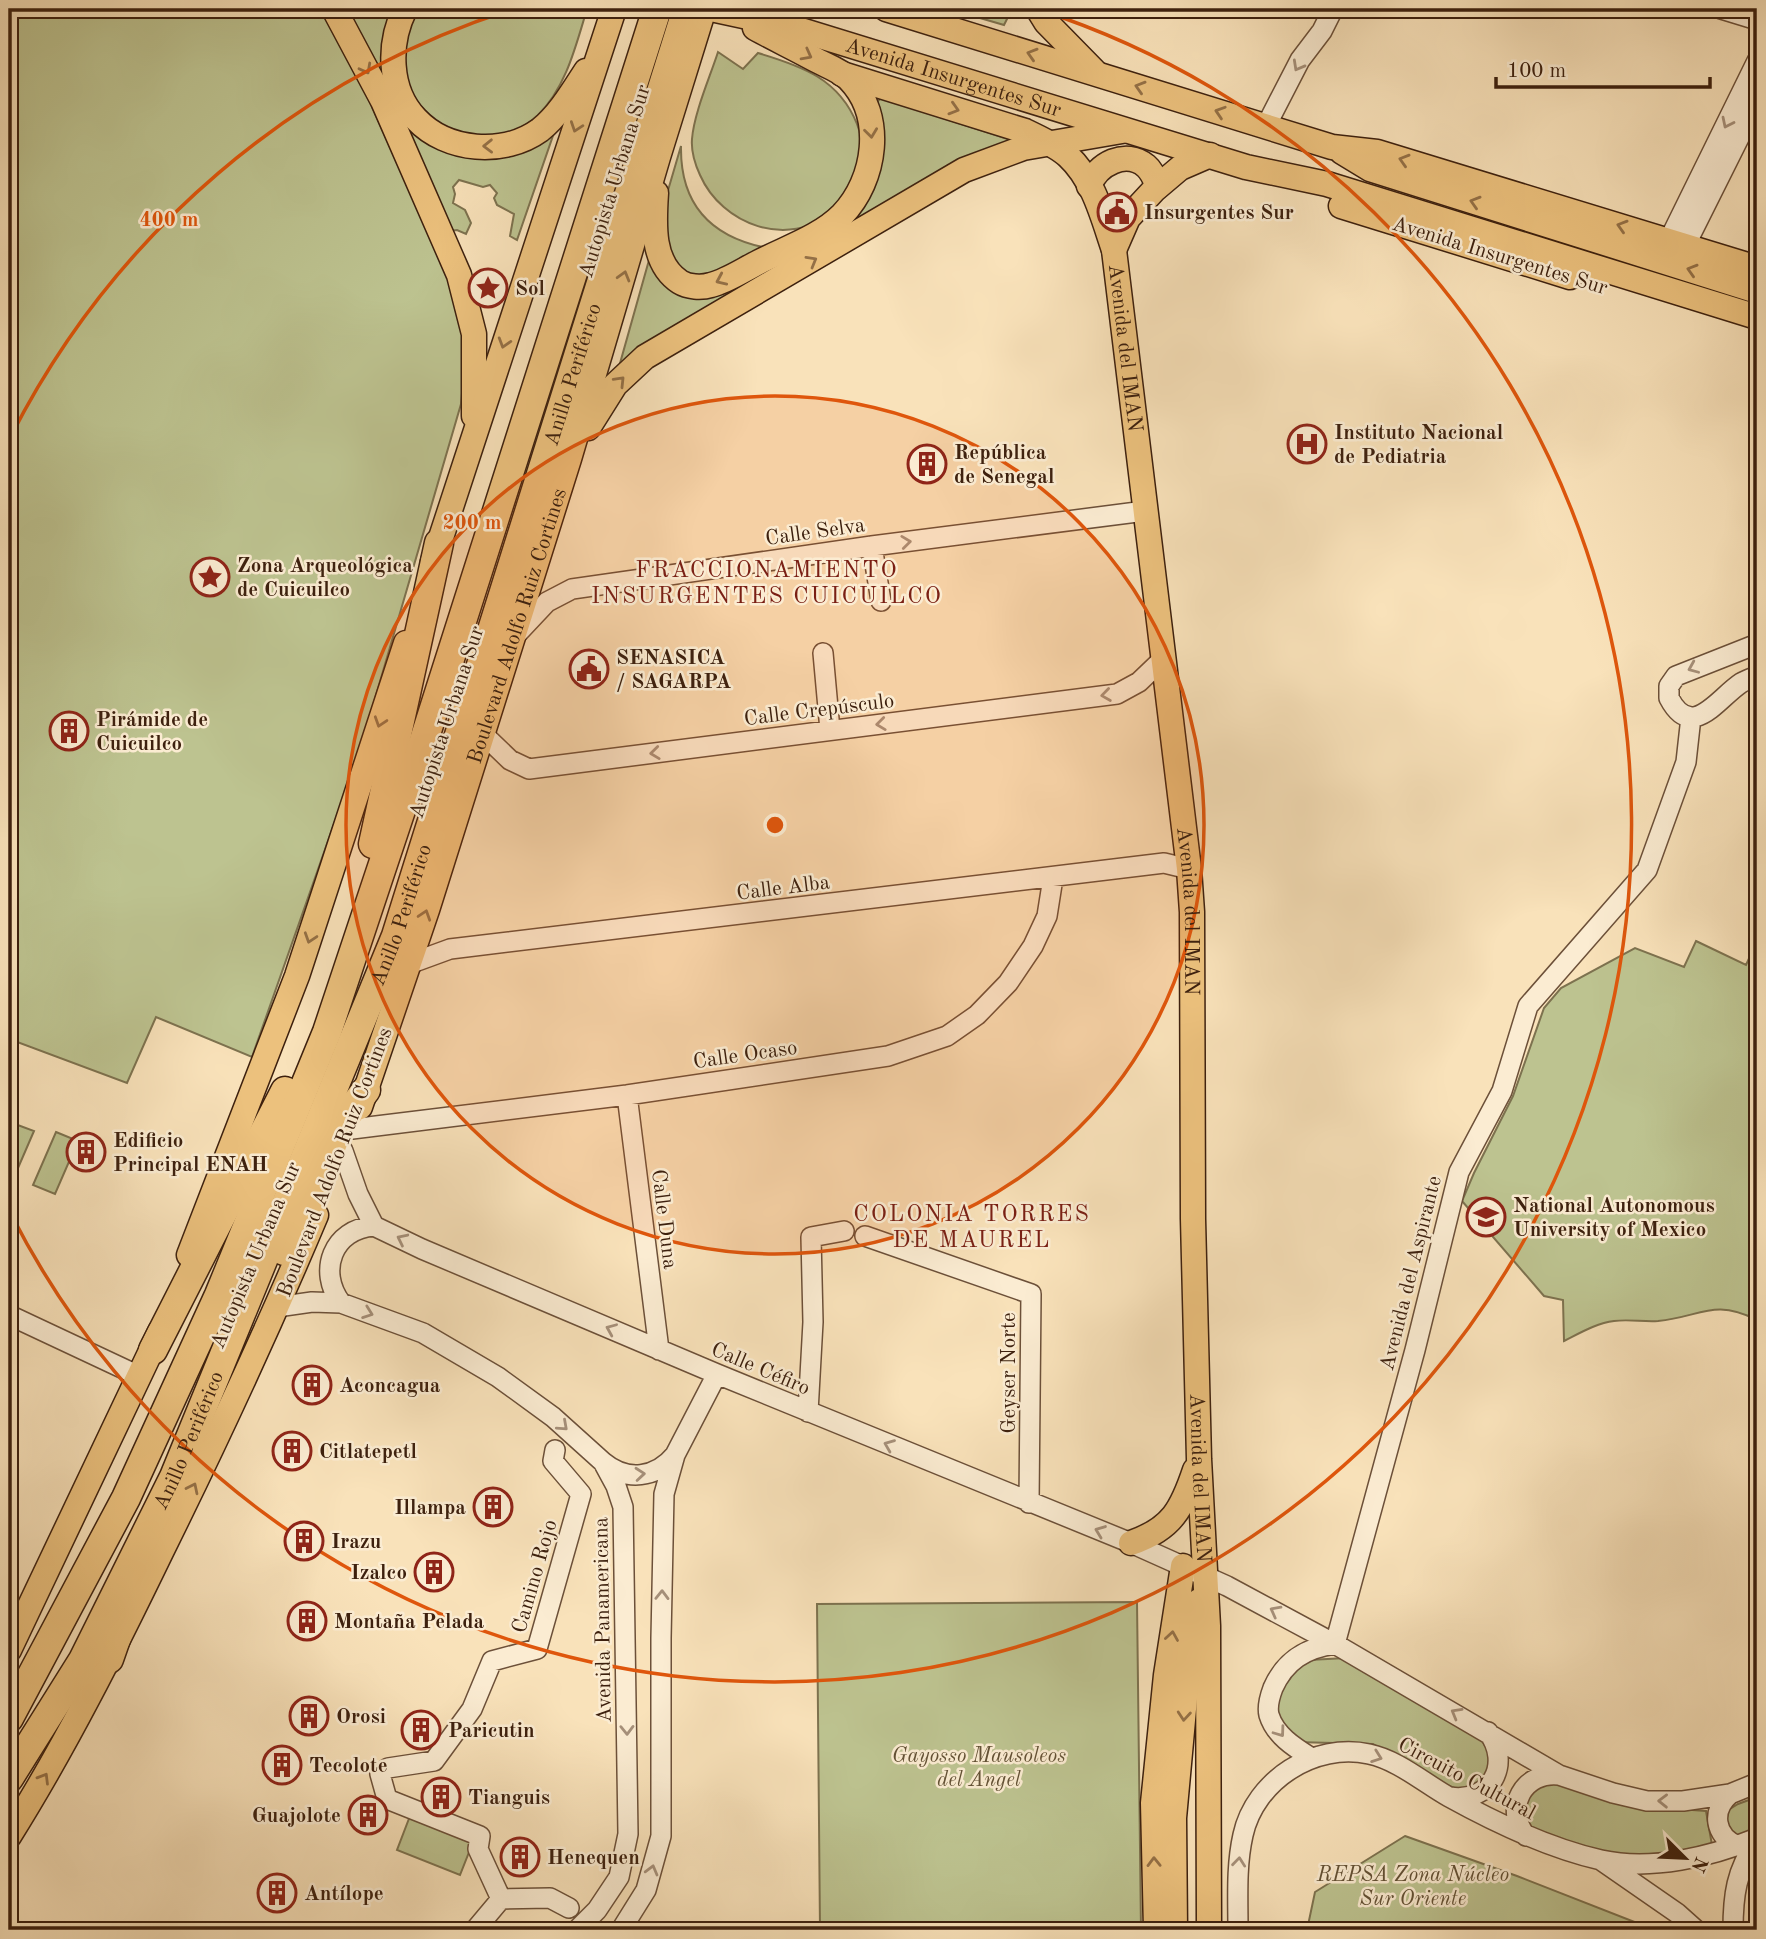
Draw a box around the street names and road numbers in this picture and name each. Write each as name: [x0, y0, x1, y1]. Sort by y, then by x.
street label: Avenida Insurgentes Sur: [843, 35, 1064, 122]
street label: Autopista Urbana Sur: [576, 82, 655, 281]
street label: Avenida Insurgentes Sur: [1389, 214, 1610, 299]
street label: Avenida del IMAN: [1104, 263, 1145, 433]
street label: Anillo Periférico: [541, 301, 606, 449]
street label: Boulevard Adolfo Ruiz Cortines: [465, 486, 571, 767]
street label: Calle Selva: [764, 515, 866, 550]
street label: Autopista Urbana Sur: [406, 623, 489, 821]
street label: Calle Crepúsculo: [743, 691, 896, 730]
street label: Avenida del IMAN: [1172, 826, 1201, 996]
street label: Anillo Periférico: [368, 842, 436, 989]
street label: Calle Alba: [735, 872, 831, 905]
street label: Boulevard Adolfo Ruiz Cortines: [274, 1025, 397, 1300]
street label: Calle Ocaso: [692, 1038, 799, 1073]
street label: Autopista Urbana Sur: [207, 1159, 305, 1352]
street label: Calle Duna: [647, 1168, 680, 1270]
street label: Avenida del Aspirante: [1377, 1174, 1446, 1373]
street label: Geyser Norte: [999, 1312, 1020, 1434]
street label: Calle Céfiro: [708, 1339, 813, 1400]
street label: Anillo Periférico: [150, 1369, 228, 1514]
street label: Avenida del IMAN: [1185, 1393, 1214, 1563]
street label: Camino Rojo: [509, 1517, 562, 1636]
street label: Avenida Panamericana: [591, 1517, 616, 1723]
street label: Circuito Cultural: [1394, 1734, 1539, 1824]

